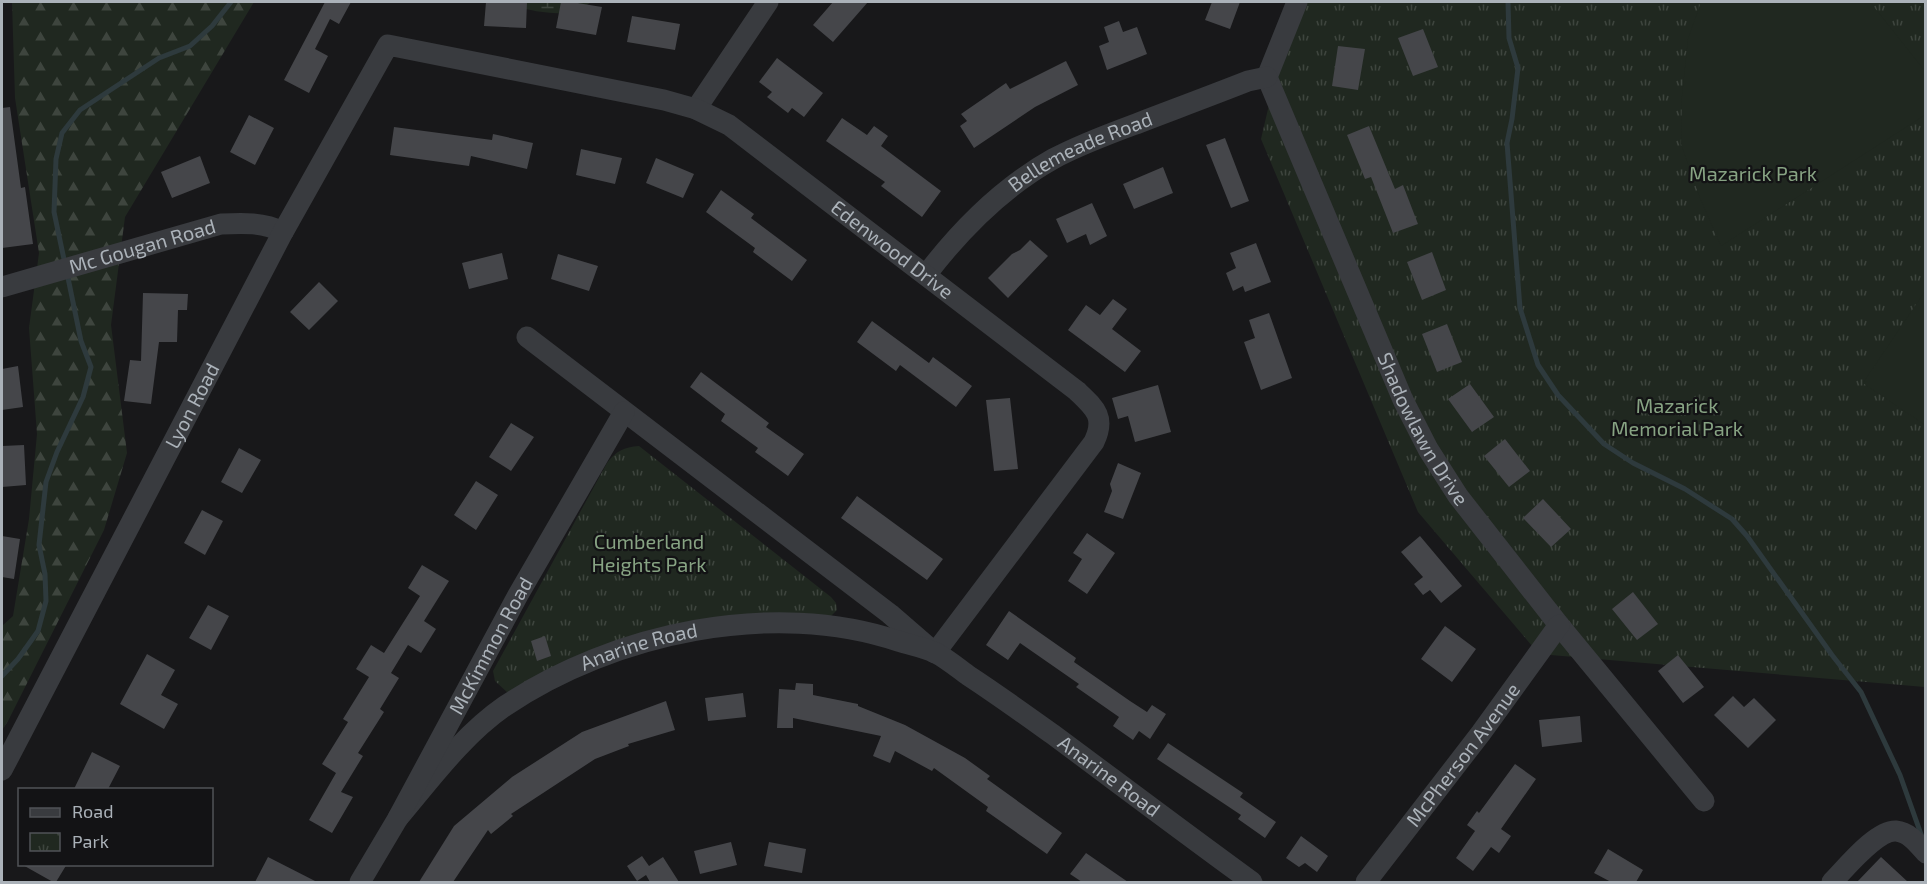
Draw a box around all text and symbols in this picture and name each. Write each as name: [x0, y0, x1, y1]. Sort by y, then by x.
street label: Bellemeade Road: [1003, 106, 1155, 196]
park label: Mazarick Park: [1689, 161, 1817, 185]
street label: Edenwood Drive: [827, 194, 959, 303]
street label: Mc Gougan Road: [66, 213, 218, 278]
street label: Shadowlawn Drive: [1373, 349, 1474, 510]
street label: Lyon Road: [159, 358, 224, 452]
park label: Mazarick Memorial Park: [1611, 393, 1743, 440]
park label: Cumberland Heights Park: [592, 529, 706, 576]
street label: McKimmon Road: [443, 572, 537, 718]
street label: Anarine Road: [576, 617, 699, 675]
street label: McPherson Avenue: [1400, 678, 1524, 831]
street label: Anarine Road: [1054, 730, 1165, 821]
legend: [18, 788, 213, 866]
text: Road: [72, 800, 113, 822]
text: Park: [72, 830, 109, 852]

